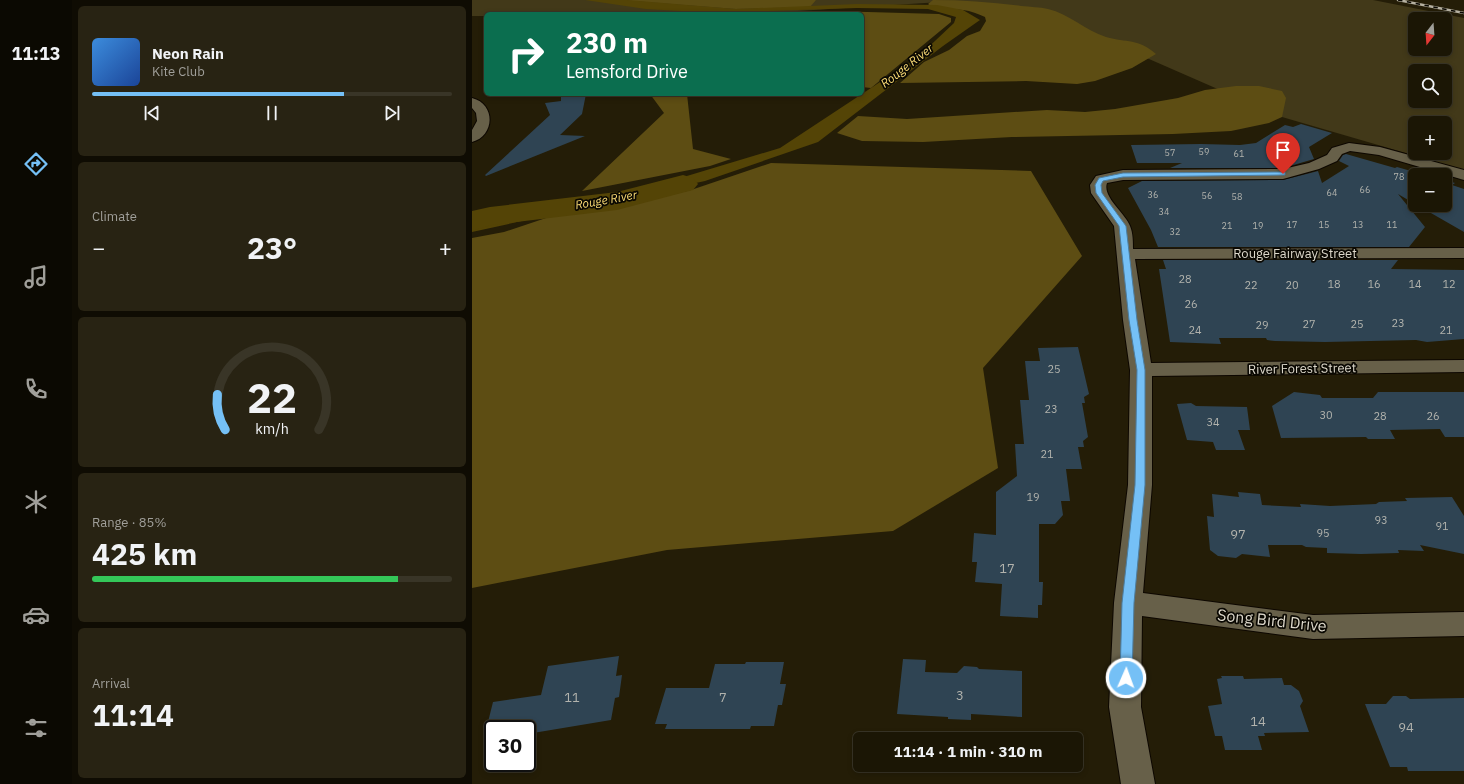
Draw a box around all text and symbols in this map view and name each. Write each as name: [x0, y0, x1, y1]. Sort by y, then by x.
north arrow: [1408, 12, 1452, 56]
map controls: [1408, 12, 1452, 212]
text: 230 m: [566, 24, 648, 61]
icon: right: [500, 28, 552, 80]
water label: Rouge River: [877, 40, 936, 91]
text: 11:13: [11, 42, 61, 65]
text: Neon Rain: [152, 44, 224, 63]
text: Lemsford Drive: [566, 60, 688, 83]
text: Kite Club: [152, 63, 205, 80]
button: search: [1408, 64, 1452, 108]
icon: previous: [141, 102, 163, 124]
icon: pause: [261, 102, 283, 124]
icon: next: [381, 102, 403, 124]
button: +: [1408, 116, 1452, 160]
pin: [1266, 133, 1300, 174]
icon: arrive: [1272, 139, 1294, 161]
house number: 59: [1199, 146, 1209, 157]
house number: 57: [1165, 147, 1175, 158]
house number: 61: [1234, 148, 1244, 159]
icon: directions: [22, 150, 50, 178]
button: −: [1408, 168, 1452, 212]
house number: 78: [1394, 171, 1404, 182]
house number: 66: [1360, 184, 1370, 195]
water label: Rouge River: [574, 187, 639, 212]
house number: 64: [1327, 187, 1337, 198]
house number: 36: [1148, 189, 1158, 200]
house number: 56: [1202, 190, 1212, 201]
house number: 58: [1232, 191, 1242, 202]
house number: 34: [1159, 206, 1169, 217]
text: Climate: [92, 208, 137, 225]
house number: 17: [1287, 219, 1297, 230]
house number: 15: [1319, 219, 1329, 230]
house number: 13: [1353, 219, 1363, 230]
house number: 11: [1387, 219, 1397, 230]
house number: 21: [1222, 220, 1232, 231]
house number: 19: [1253, 220, 1263, 231]
house number: 32: [1170, 226, 1180, 237]
text: 23°: [247, 228, 297, 267]
text: −: [92, 233, 105, 262]
text: +: [439, 233, 452, 262]
street label: Rouge Fairway Street: [1233, 245, 1357, 262]
icon: music: [22, 263, 50, 291]
house number: 28: [1178, 272, 1192, 286]
house number: 18: [1327, 277, 1341, 291]
house number: 16: [1367, 277, 1381, 291]
house number: 14: [1408, 277, 1422, 291]
house number: 12: [1442, 277, 1456, 291]
house number: 22: [1244, 278, 1258, 292]
house number: 20: [1285, 278, 1299, 292]
house number: 26: [1184, 297, 1198, 311]
house number: 23: [1391, 316, 1405, 330]
house number: 27: [1302, 317, 1316, 331]
house number: 25: [1350, 317, 1364, 331]
house number: 29: [1255, 318, 1269, 332]
house number: 24: [1188, 323, 1202, 337]
house number: 21: [1439, 323, 1453, 337]
street label: River Forest Street: [1248, 359, 1356, 378]
house number: 25: [1047, 362, 1061, 376]
text: 22: [247, 370, 297, 424]
icon: phone: [22, 375, 50, 403]
house number: 23: [1044, 402, 1058, 416]
house number: 30: [1319, 408, 1333, 422]
house number: 28: [1373, 409, 1387, 423]
house number: 26: [1426, 409, 1440, 423]
house number: 34: [1206, 415, 1220, 429]
text: km/h: [255, 419, 289, 438]
house number: 21: [1040, 447, 1054, 461]
icon: climate: [22, 488, 50, 516]
house number: 19: [1026, 490, 1040, 504]
house number: 93: [1374, 513, 1388, 527]
text: Range · 85%: [92, 514, 166, 531]
house number: 91: [1435, 519, 1449, 533]
house number: 97: [1230, 526, 1246, 543]
house number: 95: [1316, 526, 1330, 540]
text: 425 km: [92, 534, 197, 573]
house number: 17: [999, 560, 1015, 577]
icon: car: [22, 601, 50, 629]
street label: Song Bird Drive: [1216, 604, 1328, 636]
position arrow: [1105, 657, 1147, 699]
text: Arrival: [92, 675, 130, 692]
house number: 3: [956, 687, 964, 704]
house number: 11: [564, 689, 580, 706]
house number: 7: [719, 689, 727, 706]
text: 11:14: [92, 695, 174, 734]
house number: 14: [1250, 713, 1266, 730]
icon: filters: [22, 714, 50, 742]
house number: 94: [1398, 719, 1414, 736]
speed limit sign: 30: [484, 720, 536, 772]
text: 11:14 · 1 min · 310 m: [894, 742, 1042, 761]

